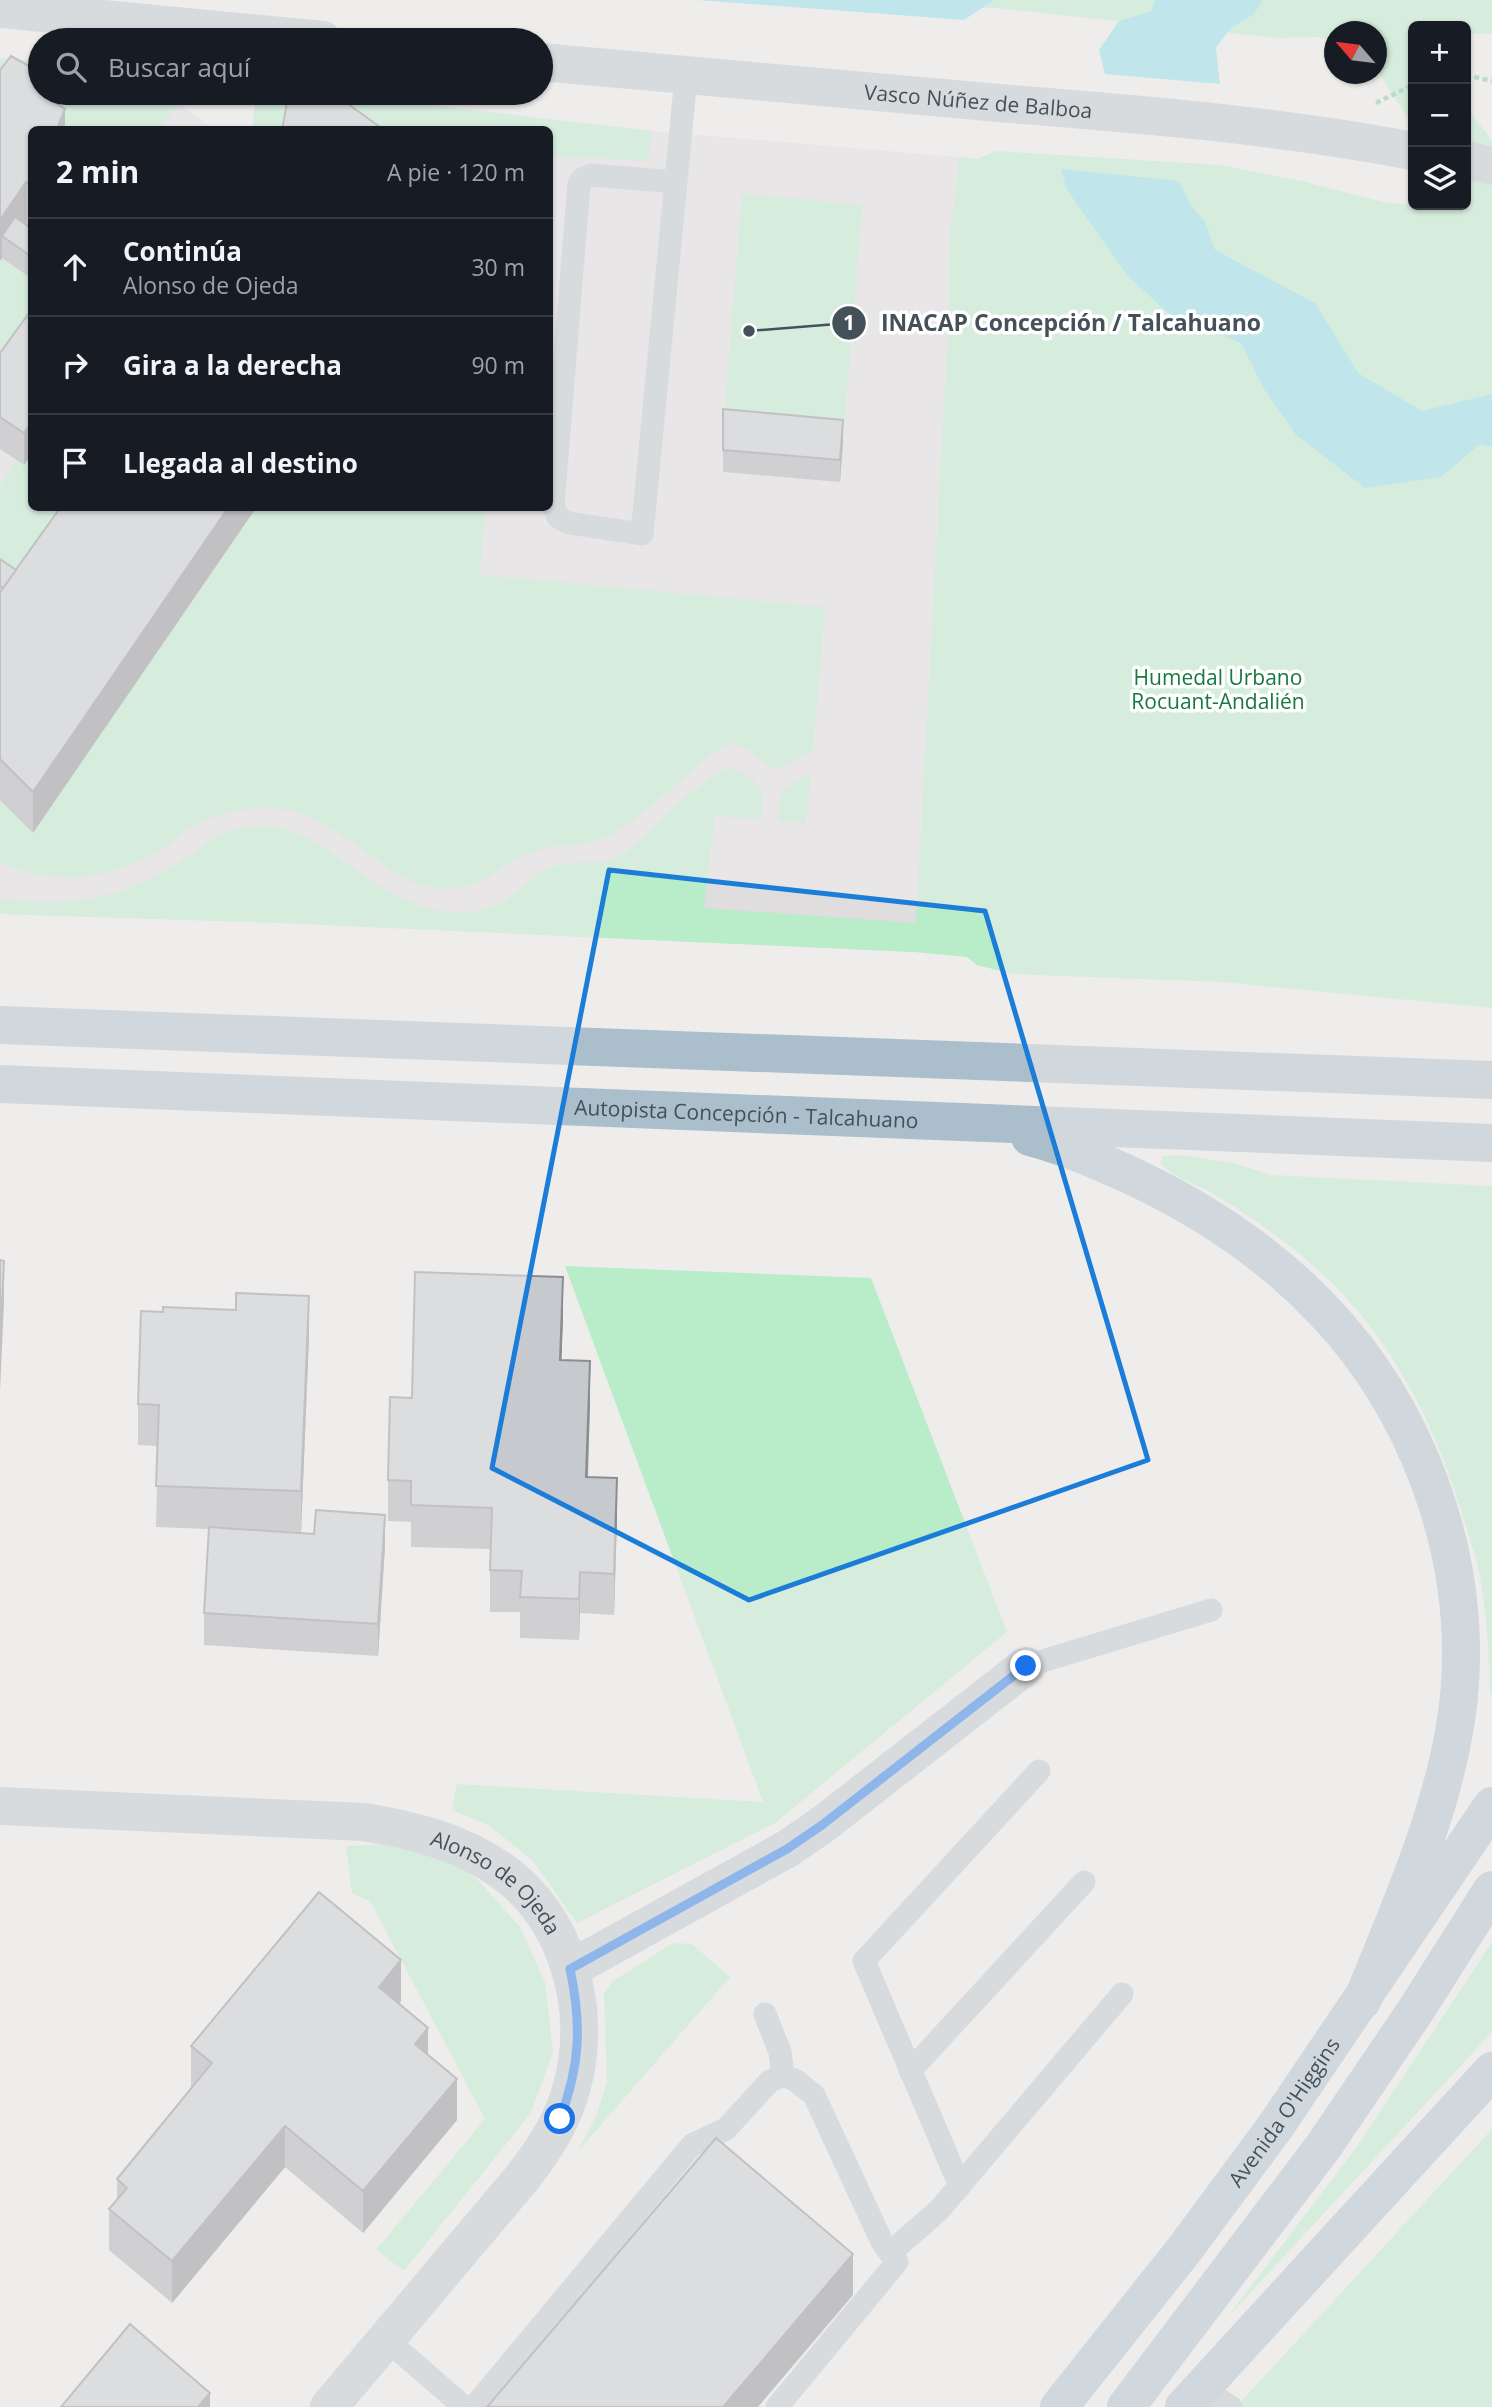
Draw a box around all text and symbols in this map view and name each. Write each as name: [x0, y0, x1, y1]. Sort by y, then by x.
north arrow: [1324, 21, 1387, 84]
map controls: [1408, 21, 1471, 210]
button: +: [1408, 21, 1471, 84]
search box: [28, 28, 553, 105]
icon: search: [52, 48, 90, 86]
text: Buscar aquí: [108, 49, 250, 85]
street label: Vasco Núñez de Balboa: [863, 78, 1094, 125]
button: −: [1408, 84, 1471, 147]
button: layers: [1408, 147, 1471, 210]
text: 2 min: [56, 151, 139, 192]
text: A pie · 120 m: [387, 156, 525, 188]
text: Continúa: [123, 233, 242, 269]
icon: ahead: [56, 248, 94, 286]
text: 30 m: [471, 251, 525, 283]
text: Alonso de Ojeda: [123, 269, 299, 301]
callout: INACAP Concepción / Talcahuano: [832, 301, 1275, 345]
text: INACAP Concepción / Talcahuano: [881, 306, 1261, 338]
text: 1: [843, 308, 855, 336]
icon: right: [56, 346, 94, 384]
text: Gira a la derecha: [123, 347, 342, 383]
text: 90 m: [471, 349, 525, 381]
icon: arrive: [56, 444, 94, 482]
text: Llegada al destino: [123, 445, 358, 481]
park label: Humedal Urbano Rocuant-Andalién: [1131, 663, 1305, 715]
street label: Autopista Concepción - Talcahuano: [574, 1093, 919, 1134]
route end: [1010, 1650, 1041, 1681]
street label: Alonso de Ojeda: [427, 1824, 567, 1939]
street label: Avenida O'Higgins: [1222, 2032, 1346, 2192]
route start: [544, 2103, 575, 2134]

